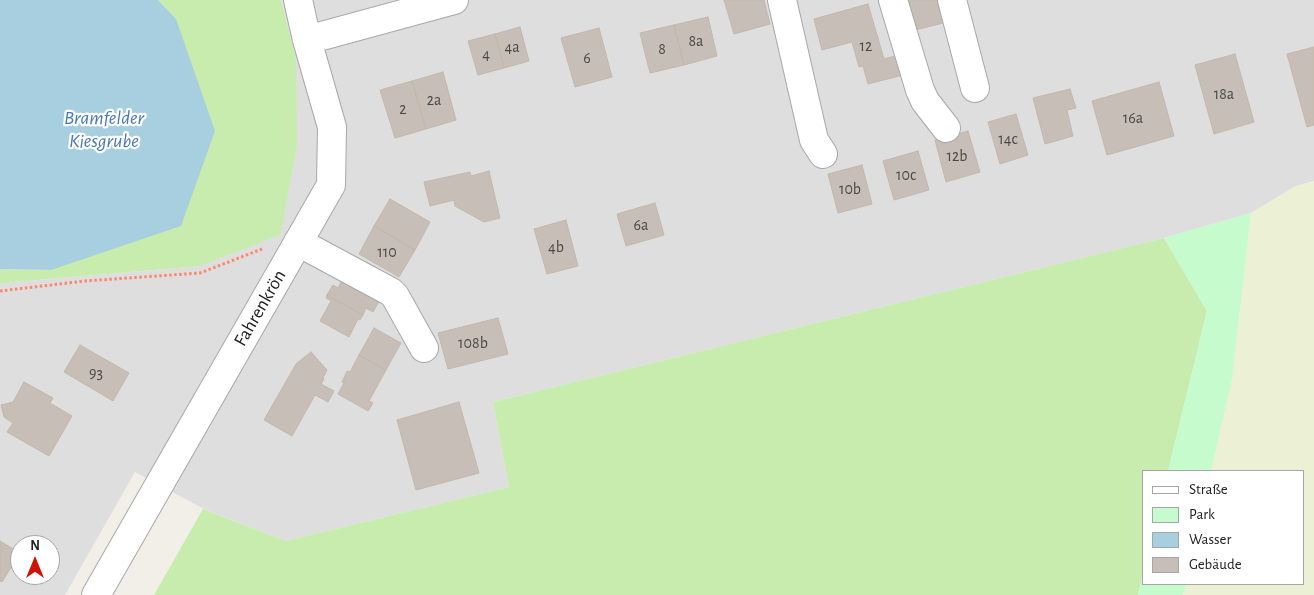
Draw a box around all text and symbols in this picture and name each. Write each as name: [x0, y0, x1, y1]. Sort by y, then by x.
house number: 8a: [689, 31, 703, 51]
house number: 12: [860, 36, 872, 56]
house number: 4a: [504, 37, 520, 57]
house number: 8: [658, 39, 666, 59]
house number: 4: [482, 44, 490, 64]
house number: 6: [583, 48, 591, 68]
house number: 18a: [1214, 84, 1234, 104]
house number: 2a: [427, 90, 441, 110]
house number: 2: [399, 99, 407, 119]
water label: Bramfelder Kiesgrube: [64, 106, 144, 153]
house number: 16a: [1123, 108, 1143, 128]
house number: 14c: [998, 129, 1018, 149]
house number: 12b: [946, 146, 968, 166]
house number: 10c: [896, 165, 916, 185]
house number: 10b: [839, 179, 861, 199]
house number: 6a: [634, 215, 648, 235]
house number: 4b: [548, 237, 564, 257]
house number: 110: [377, 242, 397, 262]
street label: Fahrenkrön: [229, 266, 291, 350]
house number: 108b: [458, 333, 488, 353]
house number: 93: [89, 363, 103, 383]
legend: [1142, 470, 1304, 585]
text: Straße: [1189, 482, 1228, 497]
text: Park: [1189, 507, 1215, 522]
text: Wasser: [1189, 532, 1231, 547]
north arrow: [10, 535, 60, 585]
text: N: [30, 539, 40, 553]
text: Gebäude: [1189, 557, 1242, 572]

